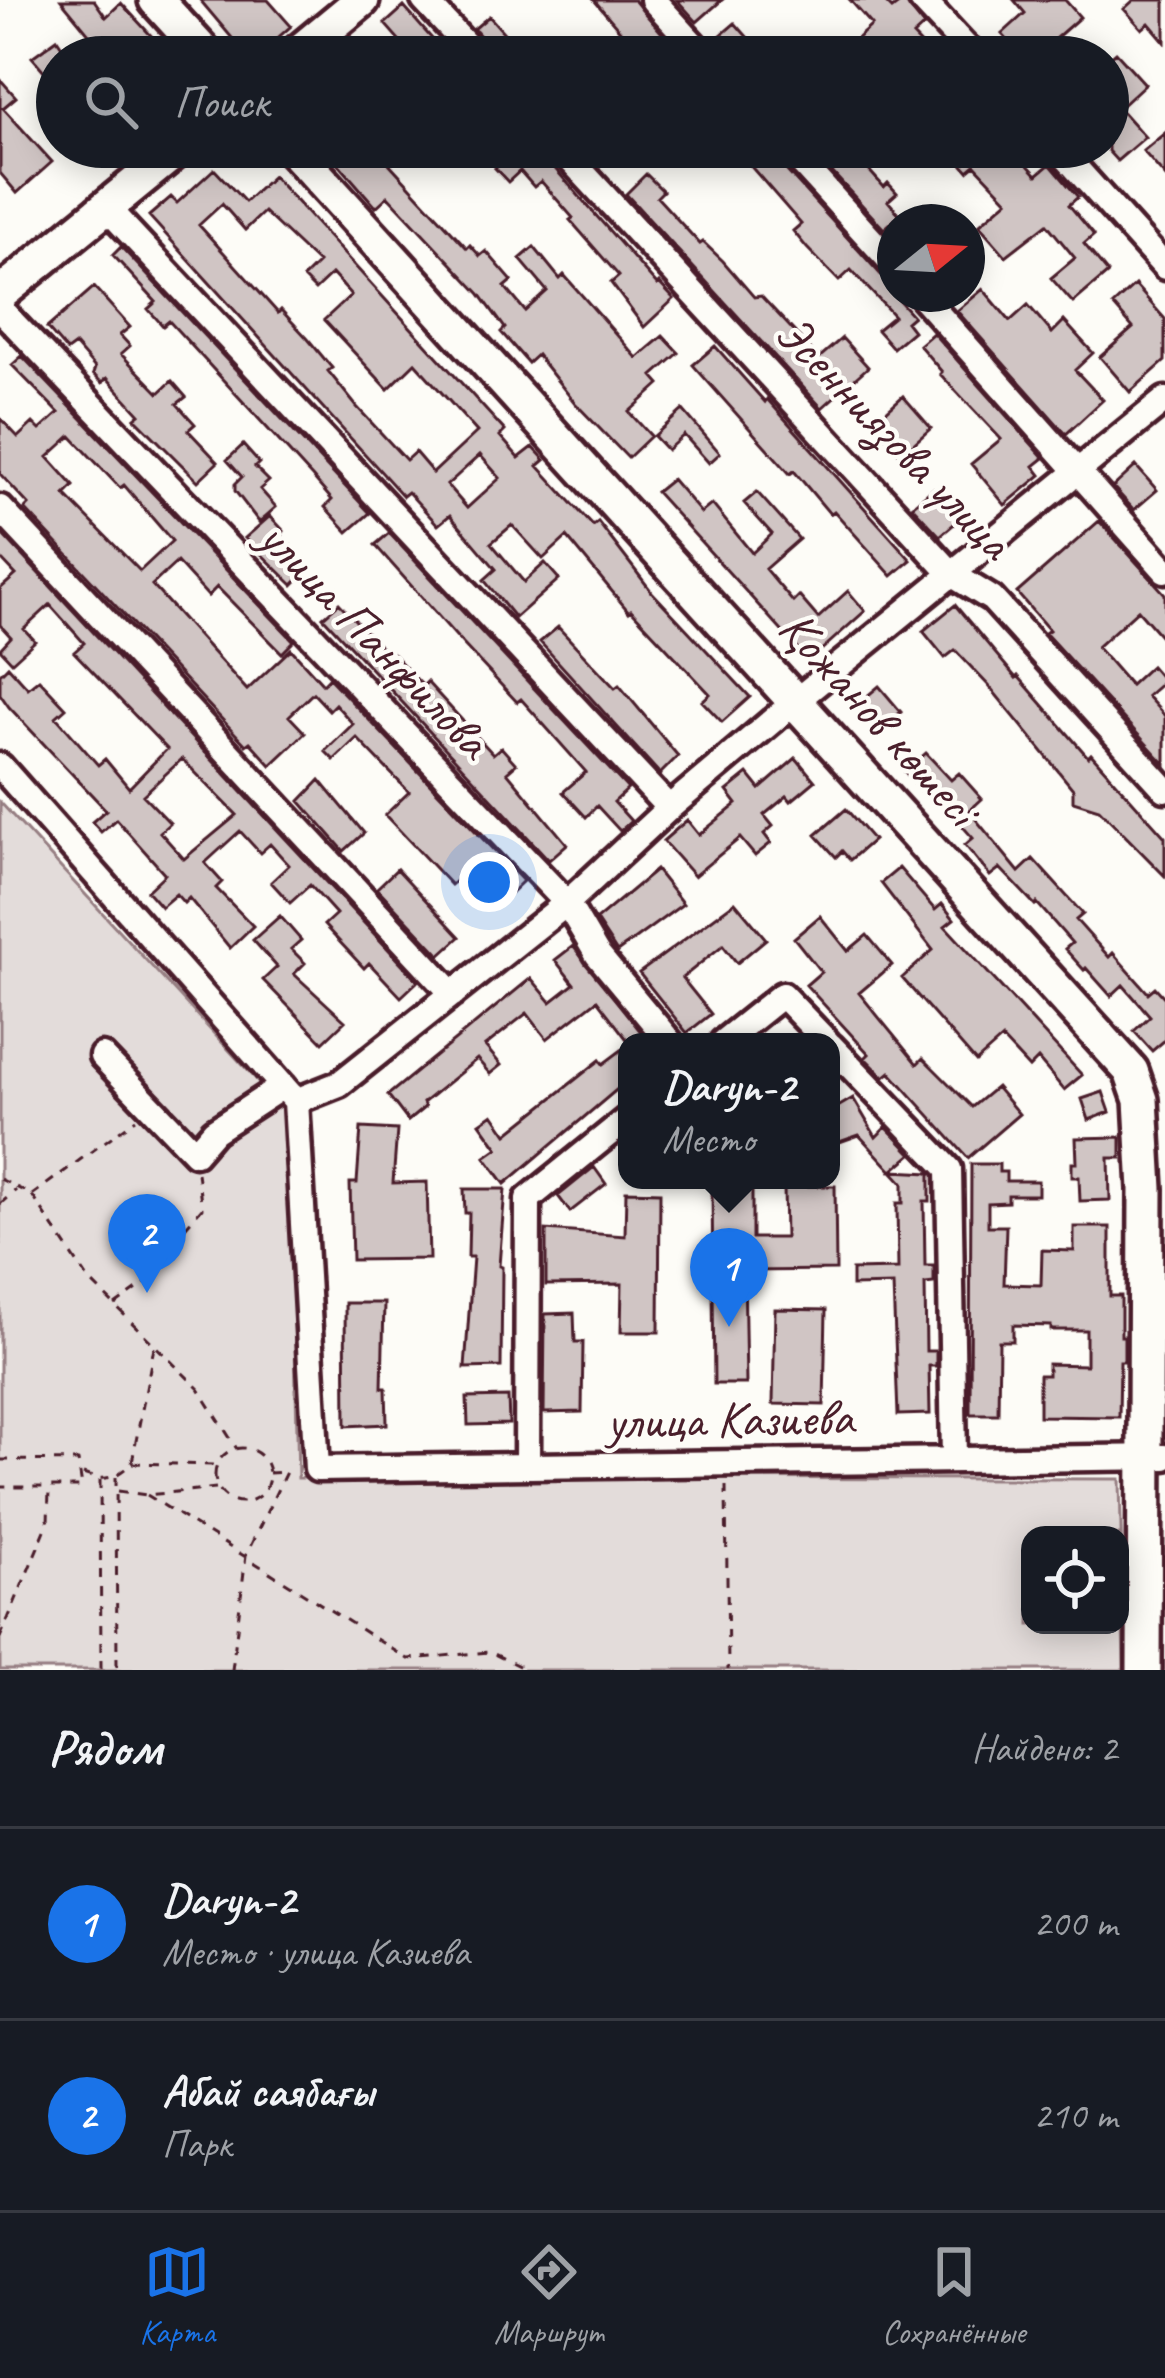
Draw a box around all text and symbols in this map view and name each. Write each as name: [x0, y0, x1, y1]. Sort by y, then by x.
search box: [36, 36, 1129, 168]
icon: search: [78, 69, 144, 135]
text: Поиск: [174, 74, 269, 131]
north arrow: [877, 204, 985, 312]
street label: Эсенниязова улица: [762, 301, 1029, 575]
street label: улица Панфилова: [244, 504, 507, 774]
street label: Қожанов көшесі: [766, 596, 997, 843]
your location: [459, 852, 519, 912]
popup: [618, 1033, 840, 1189]
text: Daryn-2: [662, 1058, 796, 1115]
text: Место: [662, 1115, 754, 1164]
pin: 2: [108, 1194, 186, 1293]
pin: 1: [690, 1228, 768, 1327]
street label: улица Казиева: [603, 1385, 858, 1453]
map controls: [1021, 1526, 1129, 1634]
button: locate: [1021, 1526, 1129, 1634]
text: Рядом: [48, 1716, 162, 1780]
text: Найдено: 2: [972, 1724, 1117, 1773]
text: Daryn-2: [162, 1871, 296, 1928]
text: 1: [78, 1899, 96, 1948]
text: 200 m: [1033, 1899, 1117, 1948]
text: Место · улица Казиева: [162, 1928, 469, 1977]
text: Абай саябағы: [162, 2063, 374, 2120]
text: 2: [78, 2091, 96, 2140]
text: 210 m: [1033, 2091, 1117, 2140]
text: Парк: [162, 2120, 232, 2169]
tab: Карта: [140, 2239, 215, 2353]
tab: Маршрут: [494, 2239, 603, 2353]
tab: Сохранённые: [882, 2239, 1025, 2353]

